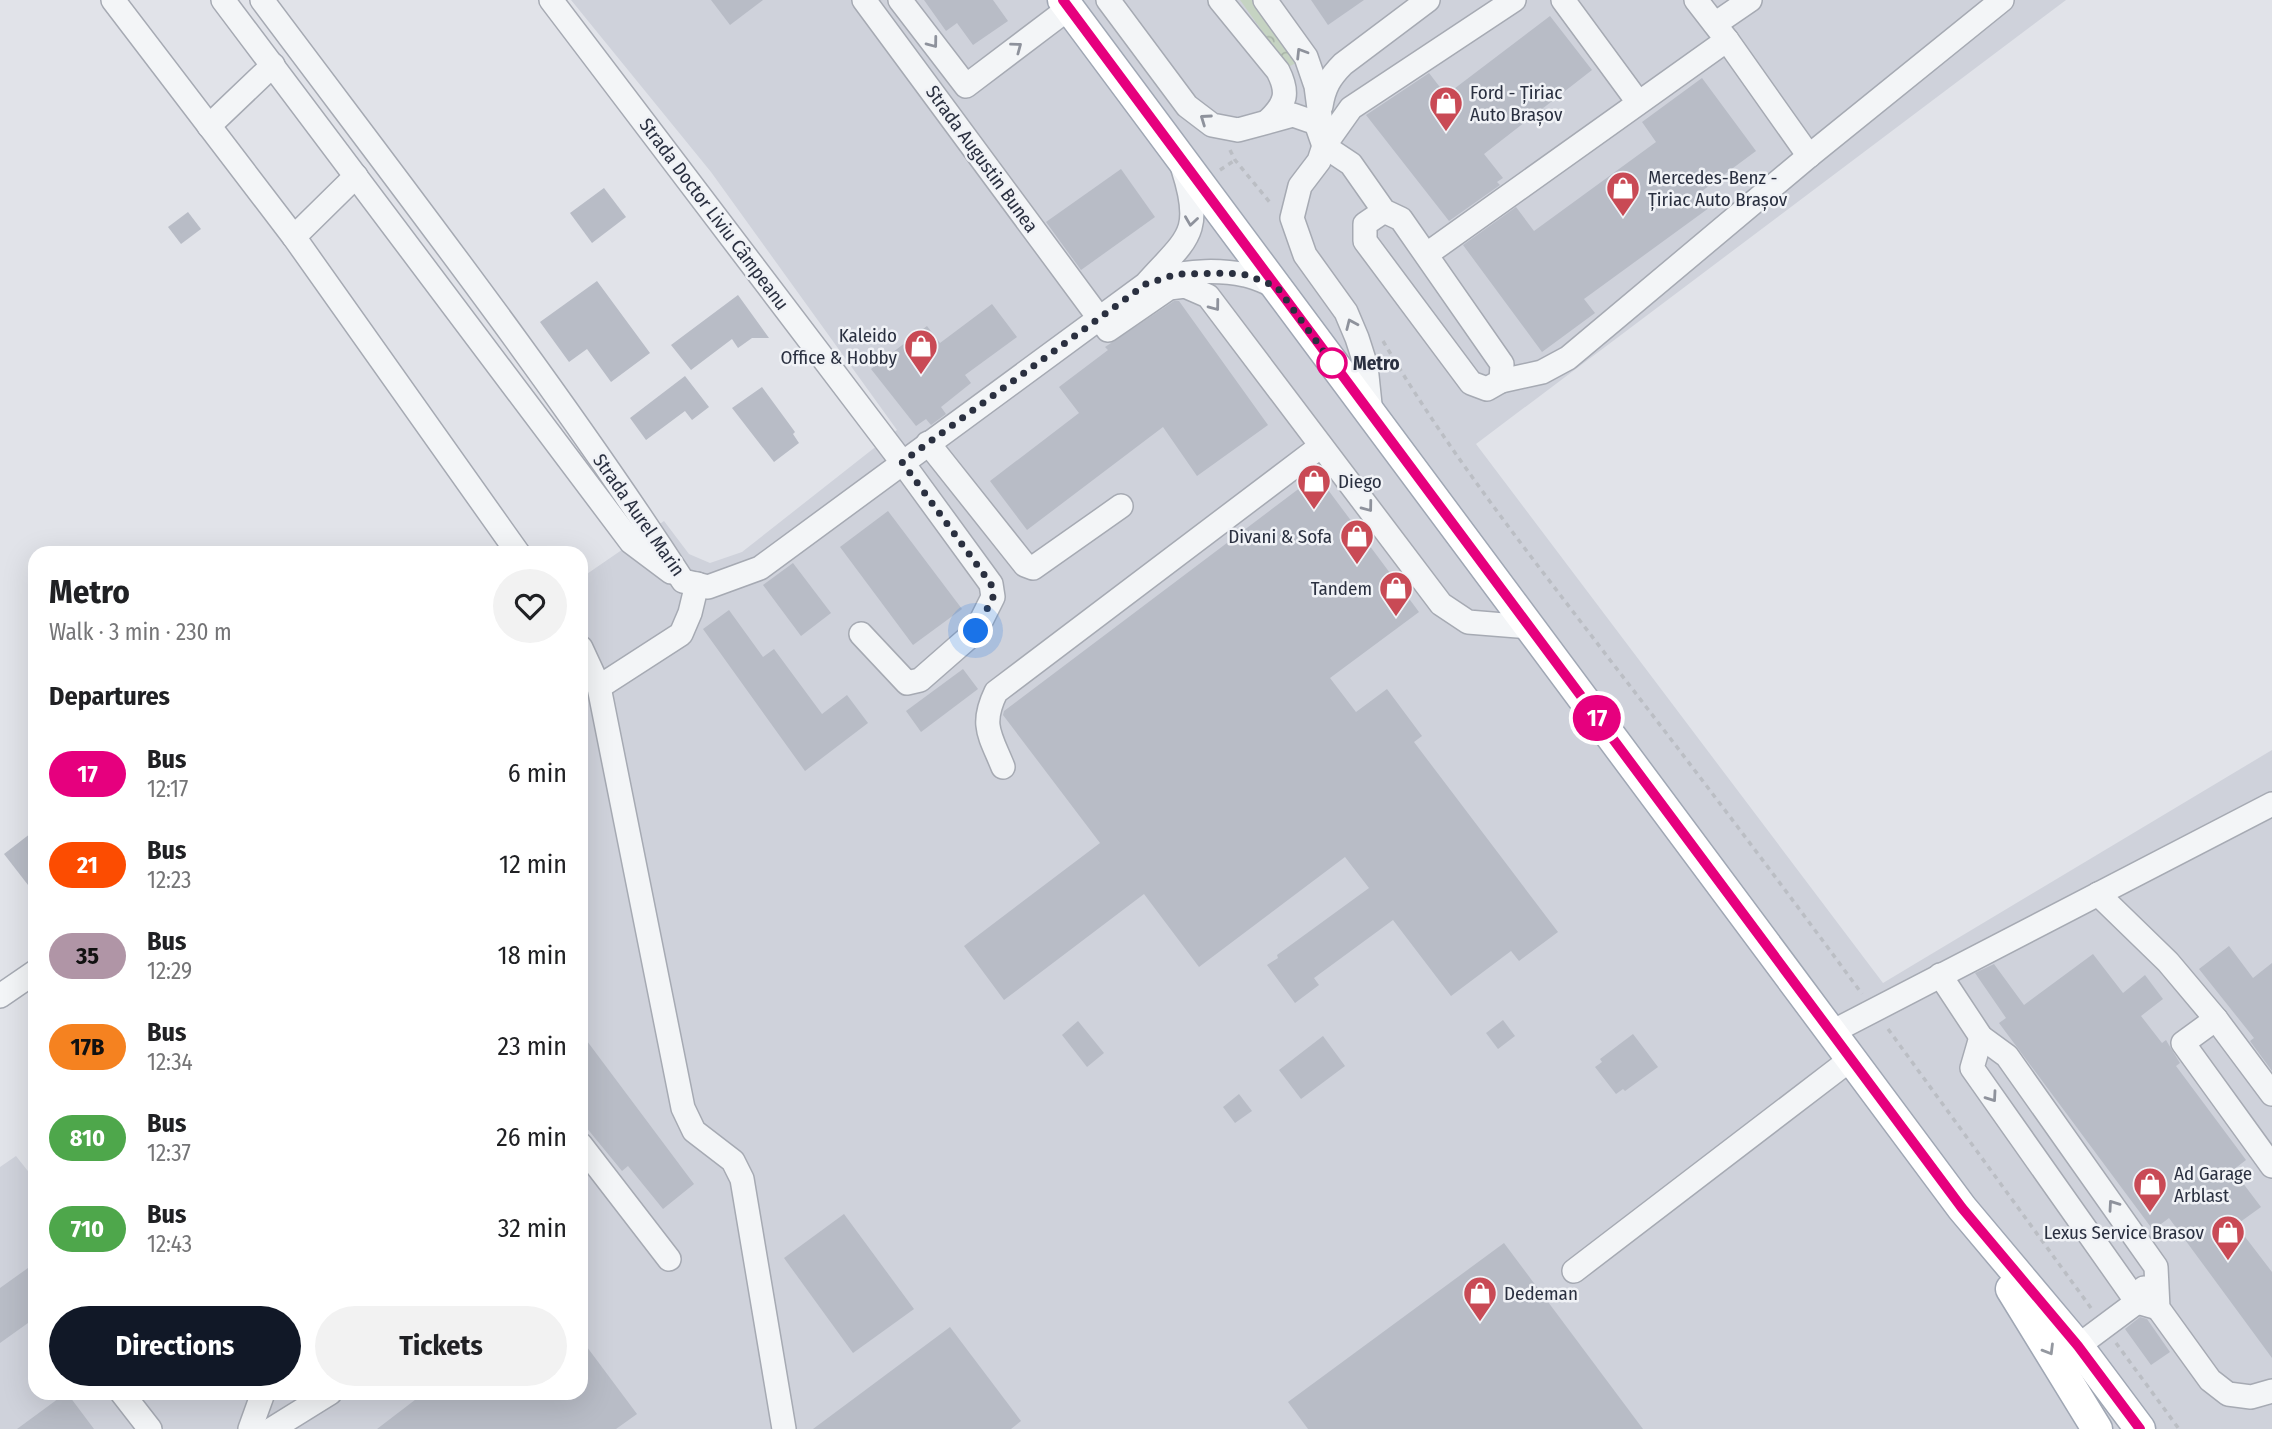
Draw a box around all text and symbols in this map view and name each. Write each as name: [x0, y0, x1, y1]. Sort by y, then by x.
one-way arrow: [924, 35, 937, 48]
one-way arrow: [1009, 43, 1022, 55]
one-way arrow: [1297, 47, 1310, 60]
street label: Strada Augustin Bunea: [921, 81, 1043, 237]
place label: Ford - Țiriac Auto Brașov: [1470, 81, 1563, 126]
shop icon: Ford - Țiriac Auto Brașov: [1427, 84, 1465, 133]
street label: Strada Doctor Liviu Câmpeanu: [634, 114, 794, 314]
one-way arrow: [1200, 115, 1213, 127]
place label: Mercedes-Benz - Țiriac Auto Brașov: [1648, 166, 1788, 211]
shop icon: Mercedes-Benz - Țiriac Auto Brașov: [1604, 169, 1642, 218]
one-way arrow: [1183, 215, 1198, 227]
one-way arrow: [1207, 299, 1220, 311]
one-way arrow: [1345, 319, 1359, 331]
place label: Kaleido Office & Hobby: [780, 324, 898, 369]
shop icon: Kaleido Office & Hobby: [902, 327, 940, 376]
marker: Metro: [1317, 348, 1347, 378]
place label: Metro: [1353, 352, 1400, 375]
street label: Strada Aurel Marin: [588, 449, 690, 581]
shop icon: Diego: [1295, 462, 1333, 511]
place label: Diego: [1338, 470, 1382, 493]
one-way arrow: [1359, 500, 1372, 512]
shop icon: Divani & Sofa: [1338, 517, 1376, 566]
place label: Divani & Sofa: [1228, 525, 1332, 548]
button: heart: [493, 569, 567, 643]
shop icon: Tandem: [1377, 569, 1415, 618]
text: Metro: [49, 572, 130, 612]
place label: Tandem: [1311, 577, 1372, 600]
your location: [958, 613, 993, 648]
text: Walk · 3 min · 230 m: [49, 618, 232, 646]
text: Departures: [49, 681, 170, 712]
line badge: 17: [1566, 695, 1628, 741]
text: 17: [1587, 704, 1607, 732]
text: Bus: [147, 744, 186, 775]
text: 6 min: [508, 758, 567, 789]
text: 17: [77, 760, 98, 788]
text: 12:17: [147, 775, 188, 803]
text: Bus: [147, 835, 186, 866]
text: 12 min: [499, 849, 567, 880]
text: 21: [77, 851, 98, 879]
text: 12:23: [147, 866, 191, 894]
text: Bus: [147, 926, 186, 957]
text: 18 min: [498, 940, 567, 971]
text: 35: [76, 942, 99, 970]
text: 12:29: [147, 957, 192, 985]
text: Bus: [147, 1017, 186, 1048]
text: 23 min: [498, 1031, 567, 1062]
text: 17B: [71, 1033, 104, 1061]
text: 12:34: [147, 1048, 193, 1076]
one-way arrow: [1984, 1089, 1996, 1102]
text: Bus: [147, 1108, 186, 1139]
text: 26 min: [496, 1122, 567, 1153]
text: 810: [70, 1124, 105, 1152]
text: 12:37: [147, 1139, 191, 1167]
place label: Ad Garage Arblast: [2174, 1162, 2252, 1207]
shop icon: Ad Garage Arblast: [2131, 1165, 2169, 1214]
text: Bus: [147, 1199, 186, 1230]
one-way arrow: [2109, 1200, 2121, 1213]
text: 32 min: [498, 1213, 567, 1244]
shop icon: Lexus Service Brasov: [2209, 1213, 2247, 1262]
text: 710: [71, 1215, 104, 1243]
place label: Lexus Service Brasov: [2044, 1221, 2205, 1244]
text: 12:43: [147, 1230, 192, 1258]
shop icon: Dedeman: [1461, 1274, 1499, 1323]
place label: Dedeman: [1504, 1282, 1578, 1305]
button: Directions: [49, 1306, 301, 1386]
button: Tickets: [315, 1306, 567, 1386]
one-way arrow: [2040, 1342, 2053, 1355]

